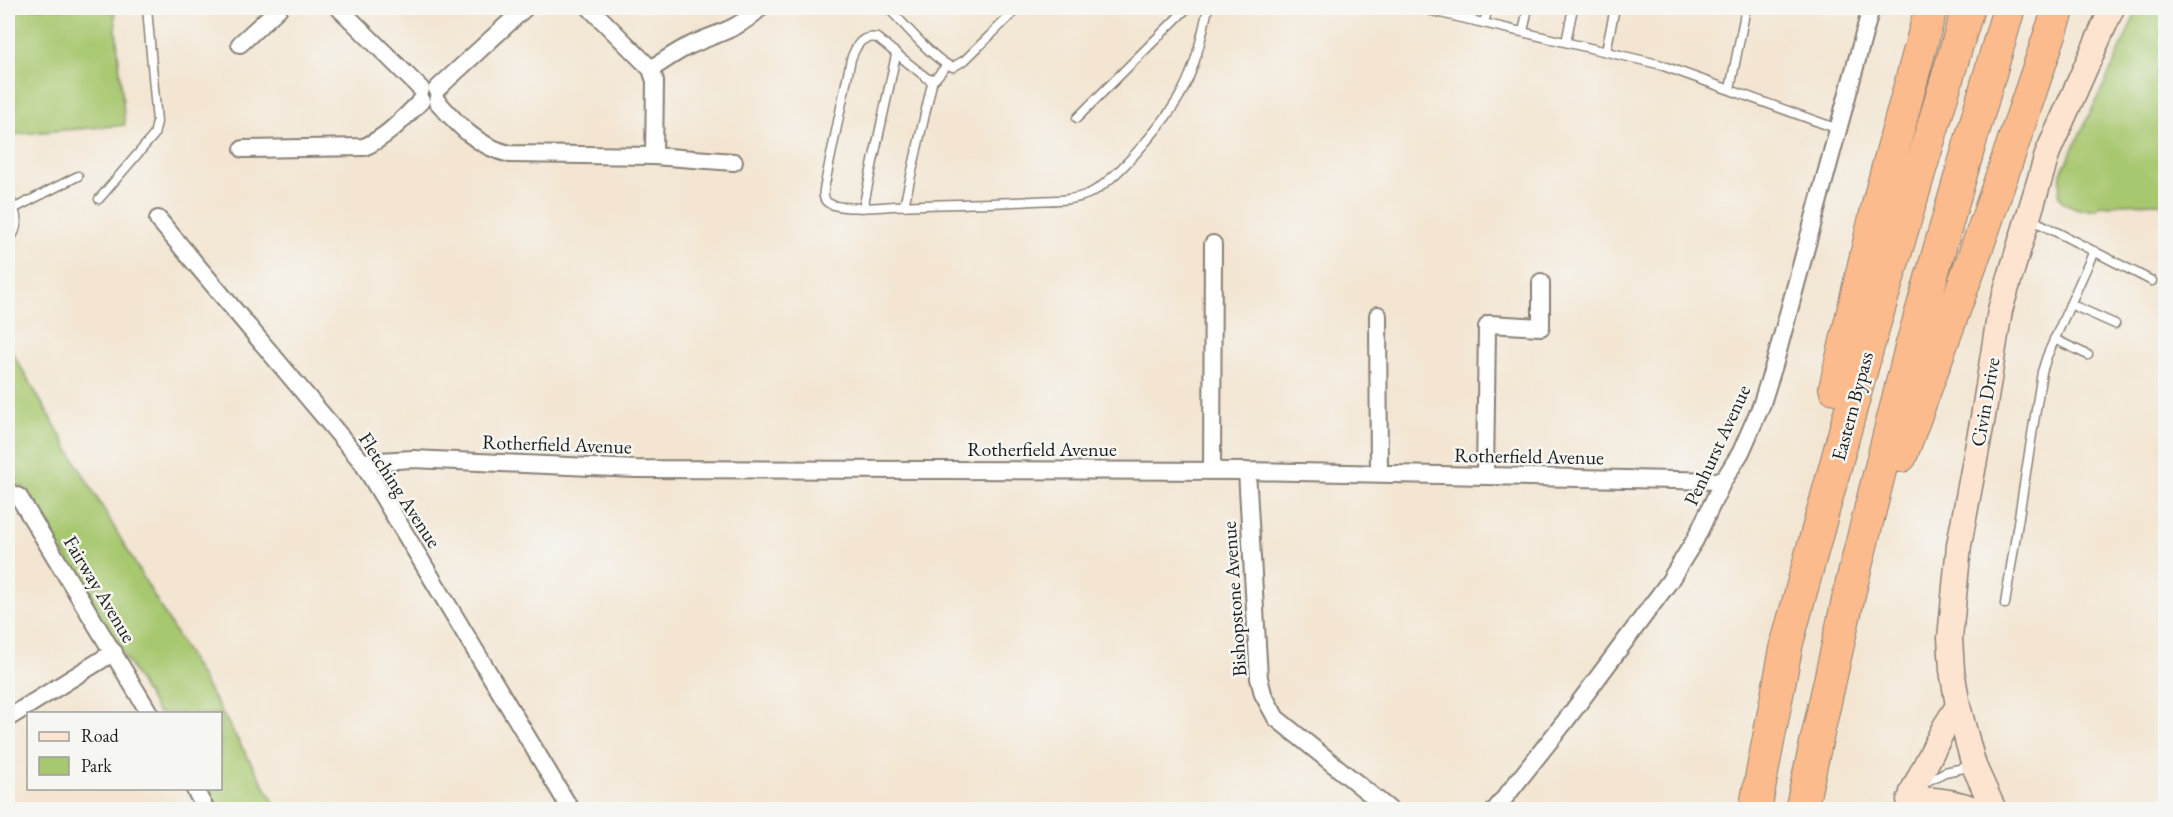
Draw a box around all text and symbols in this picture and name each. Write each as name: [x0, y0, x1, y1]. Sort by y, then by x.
street label: Eastern Bypass: [1825, 349, 1879, 463]
street label: Civin Drive: [1964, 355, 2006, 449]
street label: Penhurst Avenue: [1678, 380, 1756, 509]
street label: Fletching Avenue: [353, 427, 447, 553]
street label: Rotherfield Avenue: [482, 428, 632, 460]
street label: Rotherfield Avenue: [967, 436, 1117, 462]
street label: Rotherfield Avenue: [1454, 442, 1604, 470]
street label: Bishopstone Avenue: [1216, 520, 1252, 678]
street label: Fairway Avenue: [58, 531, 142, 648]
legend: [27, 712, 222, 790]
text: Road: [81, 724, 120, 747]
text: Park: [81, 754, 112, 777]

